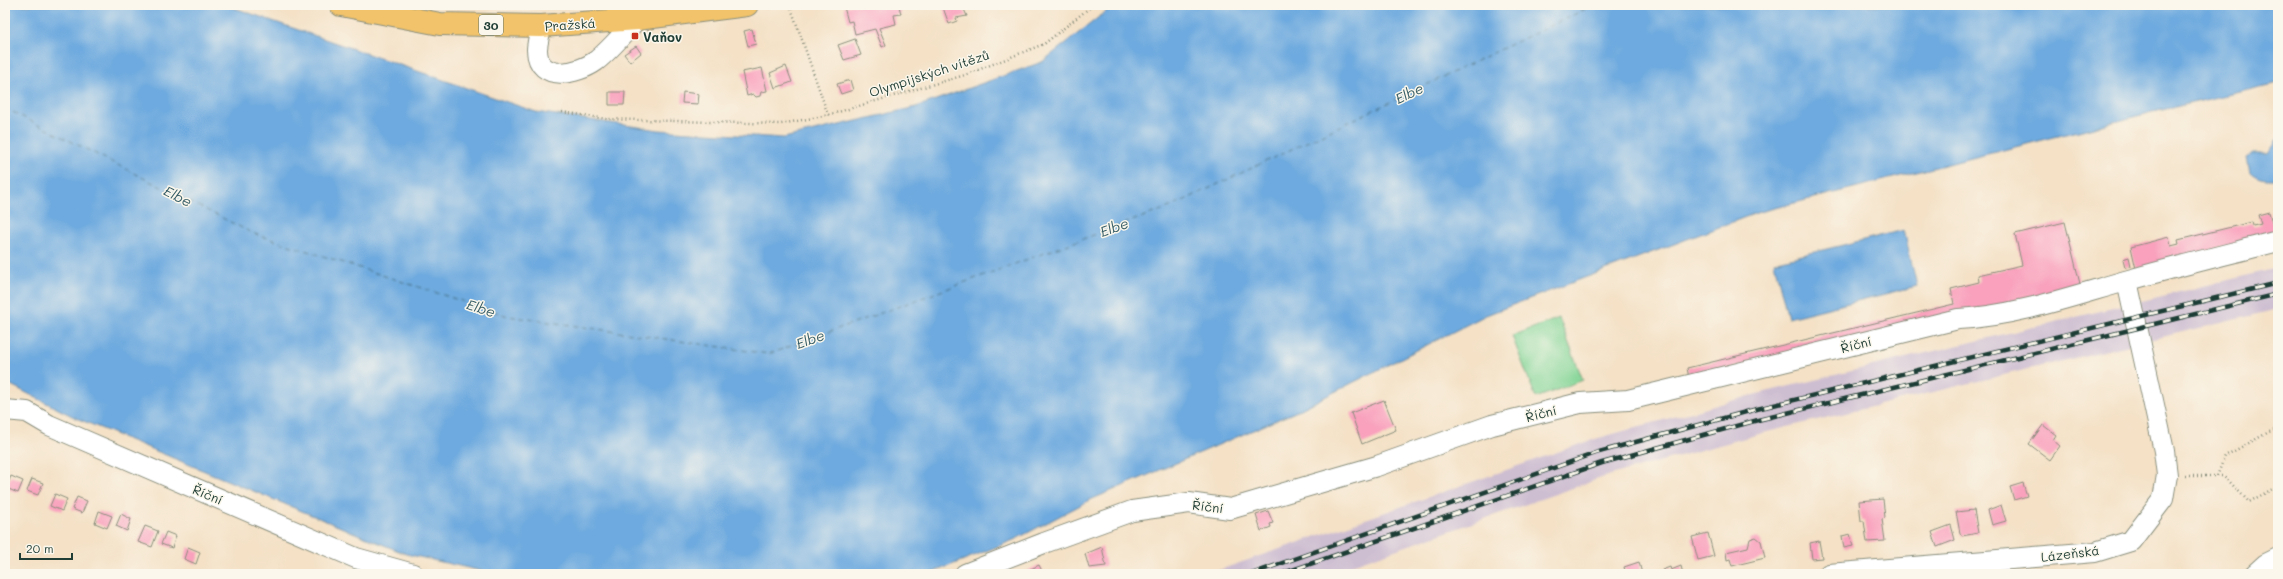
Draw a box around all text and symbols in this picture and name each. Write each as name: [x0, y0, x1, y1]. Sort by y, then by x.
street label: Pražská: [544, 14, 596, 34]
road number: 30: [479, 15, 503, 35]
place label: Vaňov: [643, 28, 682, 45]
marker: Vaňov: [630, 31, 640, 41]
street label: Olympijských vítězů: [867, 46, 991, 100]
water label: Elbe: [1392, 78, 1426, 108]
water label: Elbe: [161, 181, 195, 211]
water label: Elbe: [1097, 213, 1131, 241]
water label: Elbe: [464, 294, 498, 322]
water label: Elbe: [793, 325, 827, 353]
street label: Říční: [1839, 332, 1873, 356]
street label: Říční: [1524, 401, 1558, 425]
street label: Říční: [190, 480, 226, 508]
street label: Říční: [1191, 496, 1225, 516]
scale bar: [20, 535, 72, 561]
text: 20 m: [26, 540, 54, 556]
street label: Lázeňská: [2040, 541, 2100, 565]

